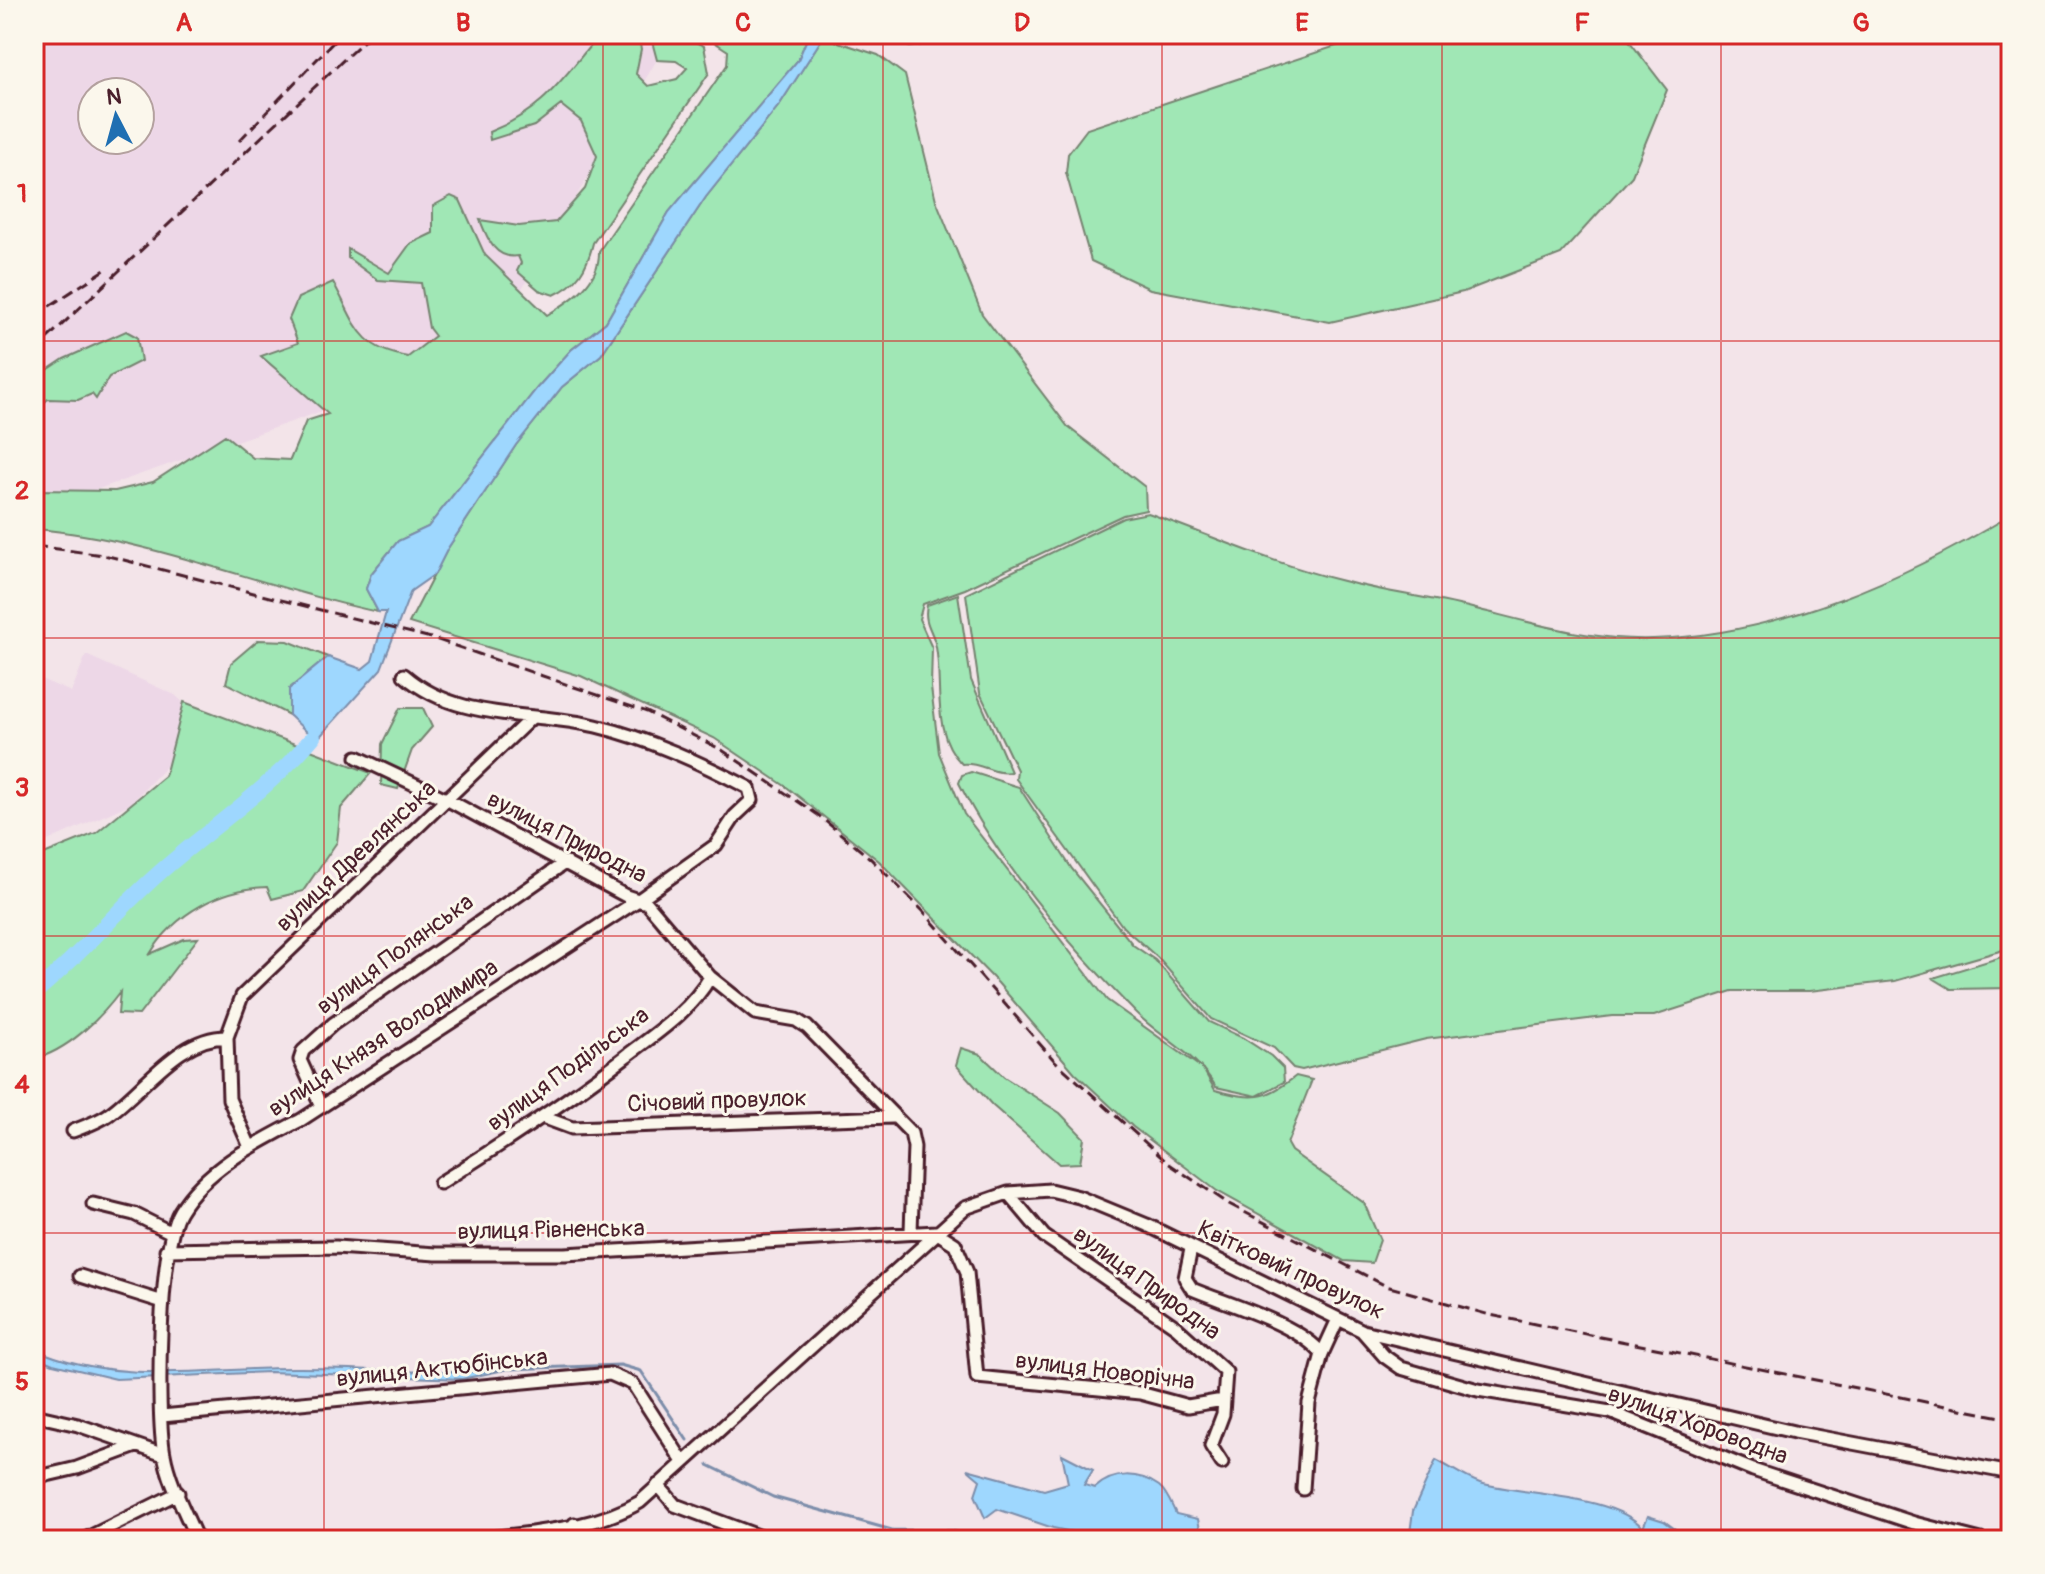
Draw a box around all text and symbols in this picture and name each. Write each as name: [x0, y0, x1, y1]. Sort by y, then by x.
text: A: [176, 7, 193, 39]
text: B: [456, 7, 470, 39]
text: C: [735, 7, 751, 39]
text: D: [1014, 7, 1030, 39]
text: E: [1295, 7, 1309, 39]
text: F: [1574, 7, 1590, 39]
text: G: [1852, 7, 1870, 39]
north arrow: [76, 76, 156, 156]
text: N: [105, 82, 123, 112]
text: 1: [17, 178, 27, 210]
text: 2: [15, 475, 29, 507]
text: 3: [15, 772, 29, 804]
street label: вулиця Древлянська: [270, 774, 442, 938]
street label: вулиця Природна: [482, 784, 652, 890]
street label: вулиця Полянська: [311, 887, 479, 1021]
street label: вулиця Князя Володимира: [263, 953, 503, 1123]
street label: вулиця Подільська: [481, 1000, 655, 1138]
text: 4: [14, 1069, 30, 1101]
street label: Січовий провулок: [627, 1083, 807, 1119]
street label: вулиця Рівненська: [457, 1214, 645, 1246]
street label: Квітковий провулок: [1193, 1214, 1389, 1326]
street label: вулиця Природна: [1068, 1220, 1226, 1346]
street label: вулиця Актюбінська: [335, 1342, 549, 1394]
street label: вулиця Новорічна: [1014, 1346, 1196, 1396]
text: 5: [15, 1366, 29, 1398]
street label: вулиця Хороводна: [1604, 1379, 1792, 1471]

